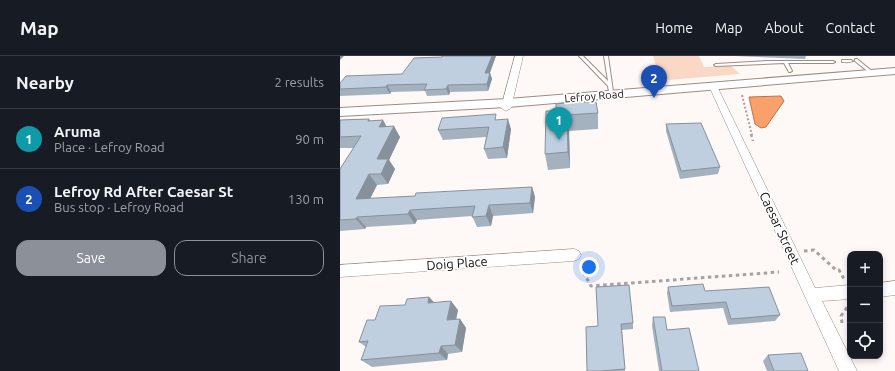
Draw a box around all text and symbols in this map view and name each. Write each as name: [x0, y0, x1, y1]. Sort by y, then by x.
text: Map: [20, 17, 59, 39]
text: Home: [655, 20, 693, 36]
text: Map: [715, 20, 743, 36]
text: About: [765, 20, 804, 36]
text: Contact: [826, 20, 875, 36]
pin: 2: [641, 65, 667, 98]
text: Nearby: [16, 73, 74, 92]
text: 2 results: [274, 75, 324, 89]
street label: Lefroy Road: [564, 87, 624, 105]
pin: 1: [546, 107, 572, 140]
text: Aruma: [54, 123, 101, 140]
text: 1: [25, 132, 33, 146]
text: 90 m: [295, 132, 324, 146]
text: Place · Lefroy Road: [54, 140, 165, 154]
text: Lefroy Rd After Caesar St: [54, 183, 233, 200]
street label: Caesar Street: [757, 190, 803, 266]
text: 2: [25, 192, 33, 206]
text: 130 m: [288, 192, 324, 206]
text: Bus stop · Lefroy Road: [54, 200, 184, 214]
button: Save: [16, 240, 166, 276]
button: Share: [174, 240, 324, 276]
map controls: [847, 251, 883, 359]
button: +: [847, 251, 883, 287]
street label: Doig Place: [426, 254, 488, 272]
your location: [579, 257, 599, 277]
button: −: [847, 287, 883, 323]
button: locate: [847, 323, 883, 359]

